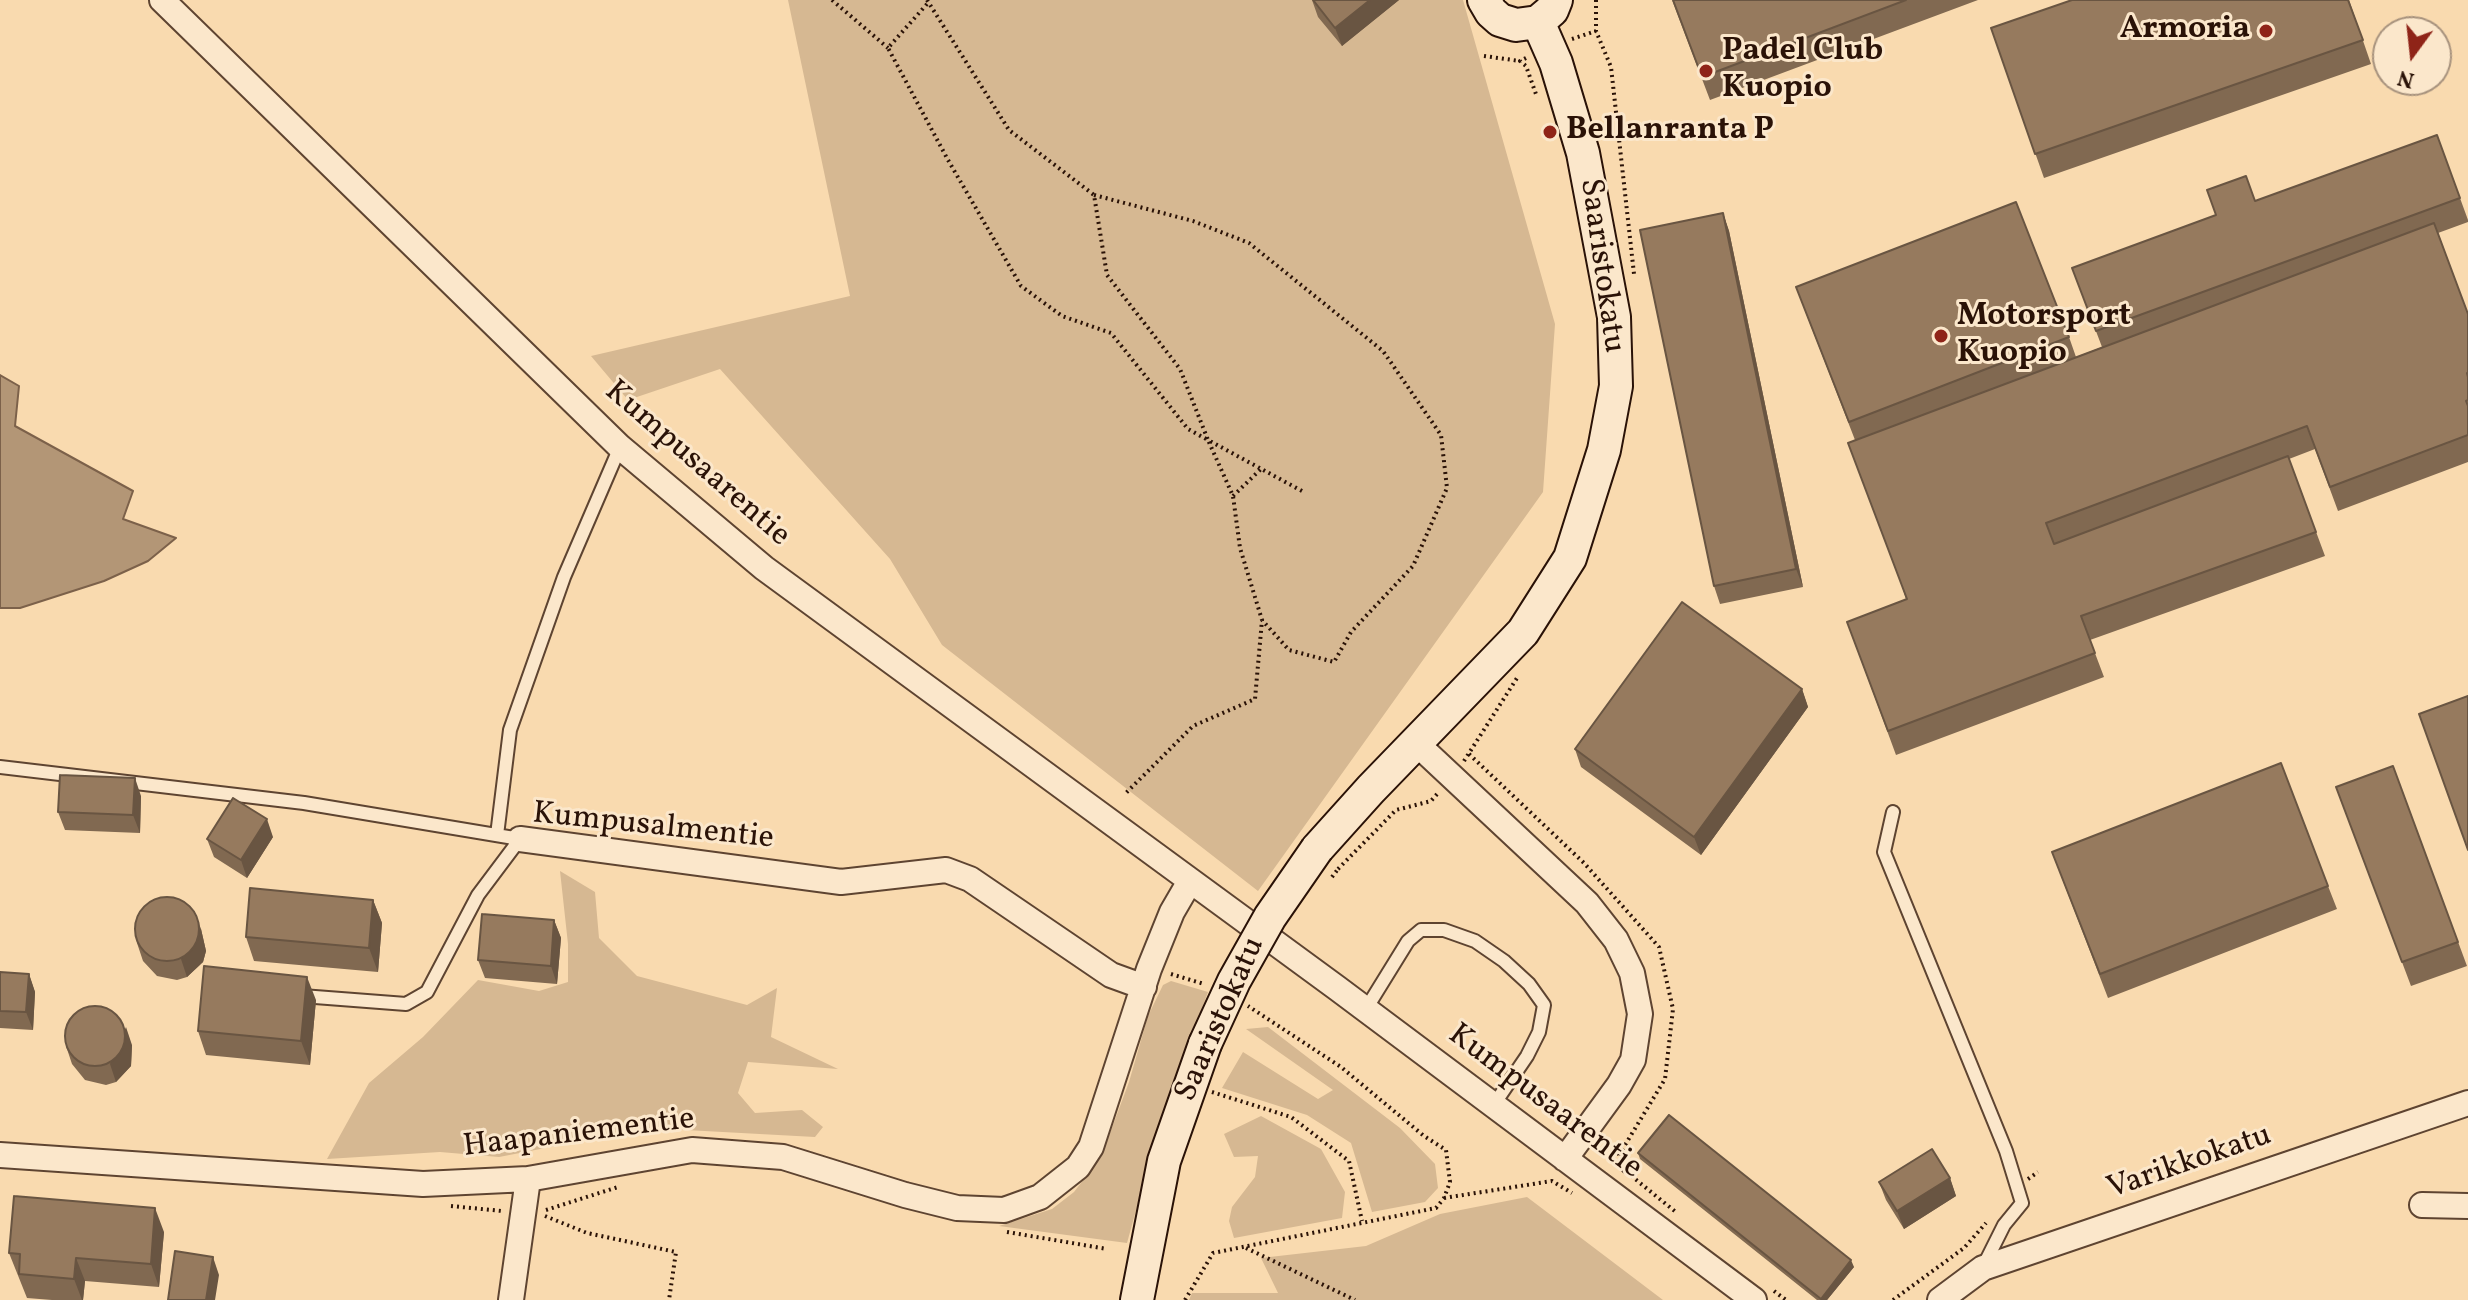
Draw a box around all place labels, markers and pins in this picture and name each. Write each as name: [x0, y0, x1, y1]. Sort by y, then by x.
place label: Armoria: [2120, 12, 2250, 50]
marker: Armoria: [2257, 22, 2275, 40]
place label: Padel Club Kuopio: [1722, 34, 1883, 109]
marker: Padel Club Kuopio: [1697, 62, 1715, 80]
place label: Bellanranta P: [1566, 113, 1774, 151]
marker: Bellanranta P: [1541, 123, 1559, 141]
place label: Motorsport Kuopio: [1957, 299, 2131, 374]
marker: Motorsport Kuopio: [1932, 327, 1950, 345]

